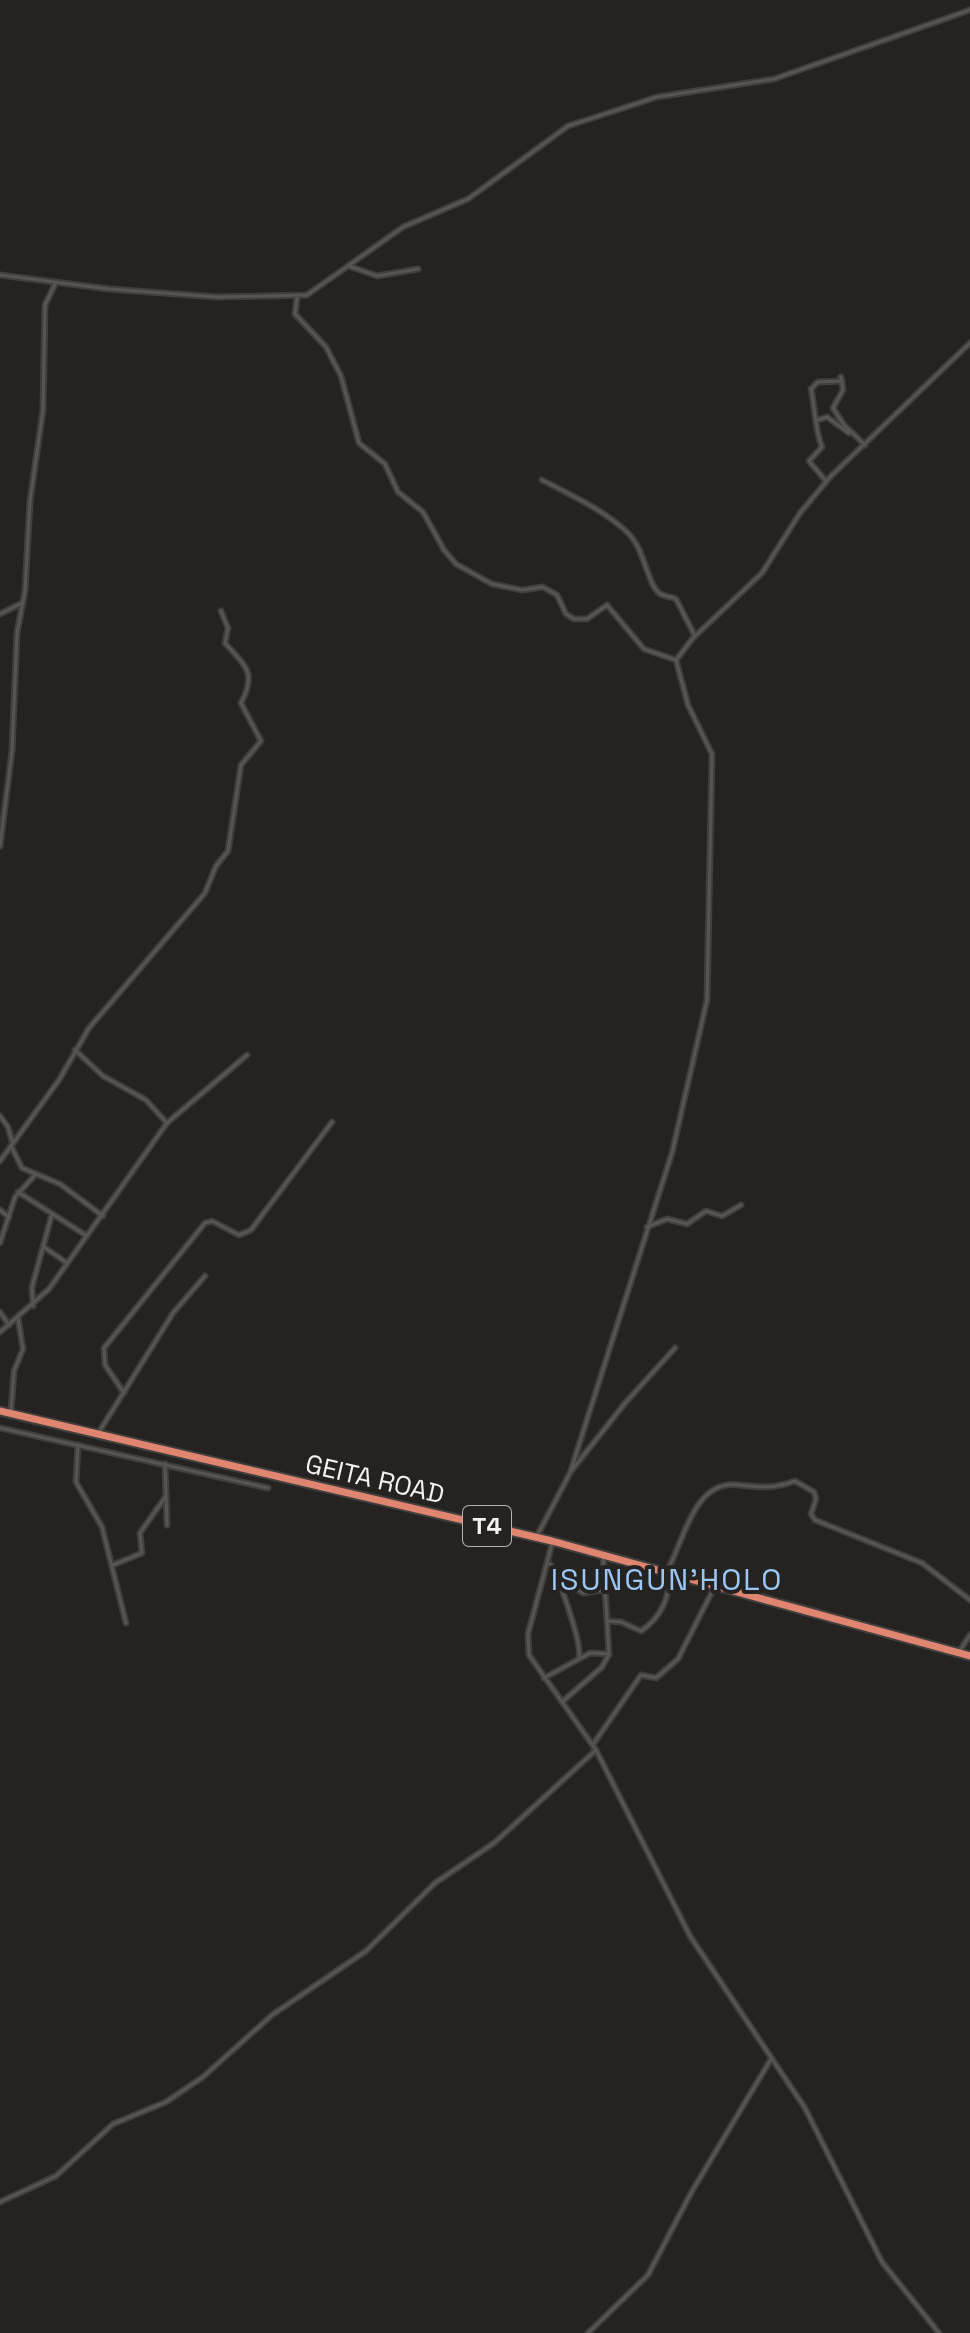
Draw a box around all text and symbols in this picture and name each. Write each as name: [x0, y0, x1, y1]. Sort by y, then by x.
street label: GEITA ROAD: [302, 1447, 448, 1511]
road number: T4: [463, 1506, 511, 1546]
district label: ISUNGUN'HOLO: [551, 1560, 783, 1599]

